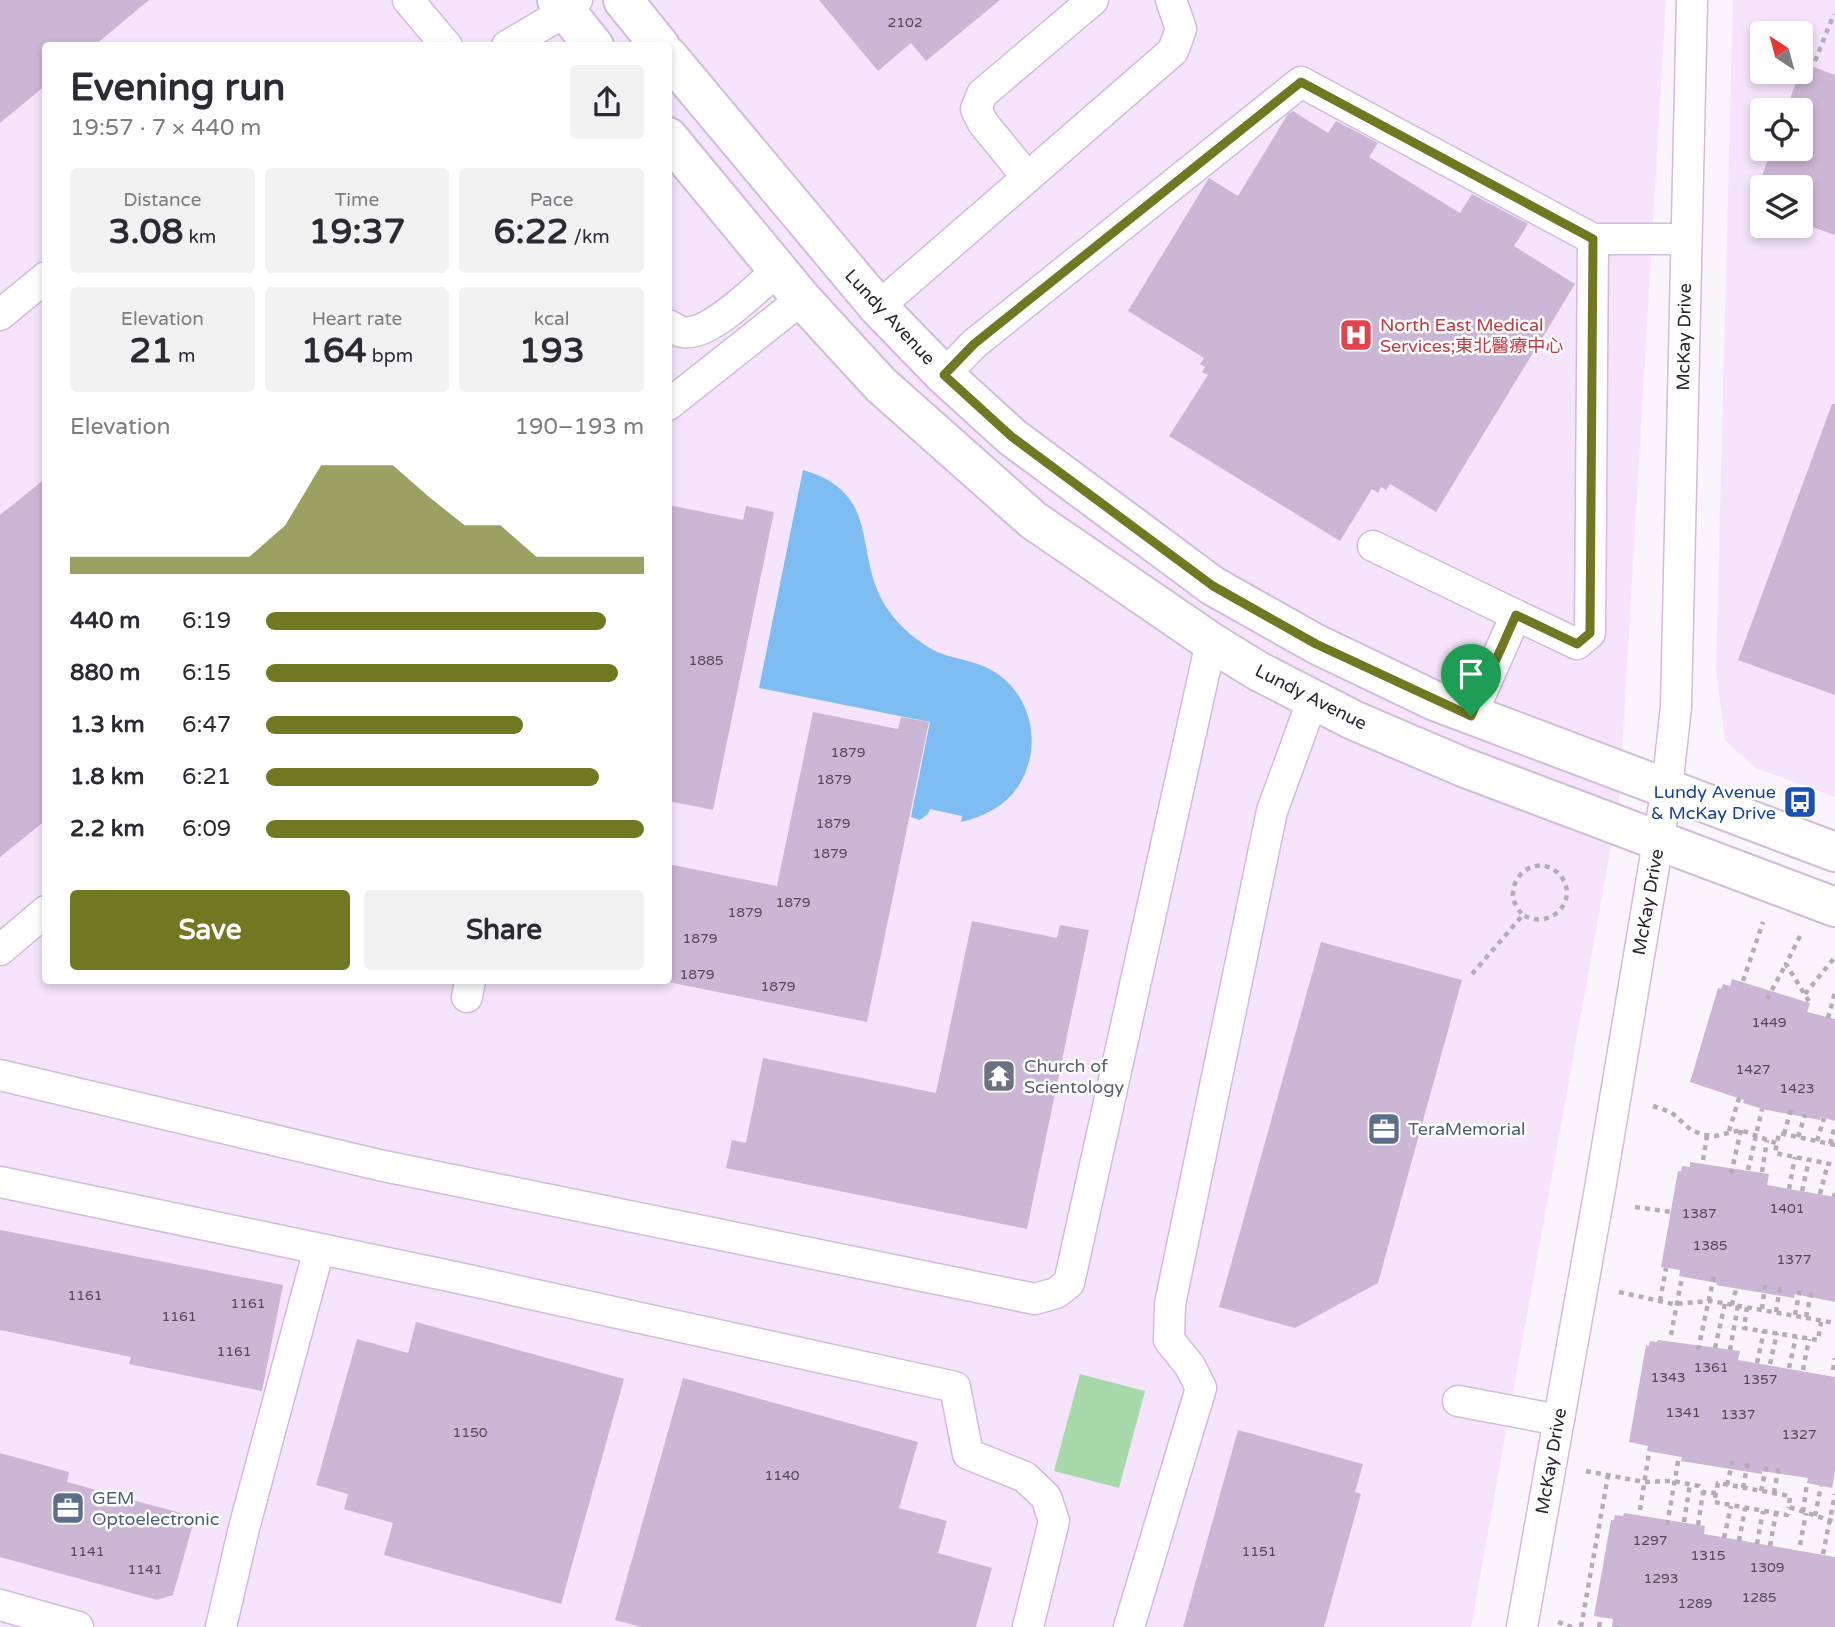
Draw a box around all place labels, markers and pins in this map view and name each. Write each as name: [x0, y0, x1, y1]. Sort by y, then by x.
place label: North East Medical Services;東北醫療中心: [1380, 314, 1563, 357]
hospital icon: North East Medical Services;東北醫療中心: [1337, 316, 1375, 354]
pin: [1441, 644, 1501, 716]
place label: Lundy Avenue & McKay Drive: [1651, 781, 1776, 824]
bus stop icon: Lundy Avenue & McKay Drive: [1781, 783, 1819, 821]
place label: Church of Scientology: [1024, 1055, 1125, 1098]
temple icon: Church of Scientology: [980, 1057, 1018, 1095]
office icon: TeraMemorial: [1365, 1110, 1403, 1148]
place label: TeraMemorial: [1408, 1118, 1526, 1140]
place label: GEM Optoelectronic: [92, 1487, 219, 1530]
office icon: GEM Optoelectronic: [49, 1489, 87, 1527]

